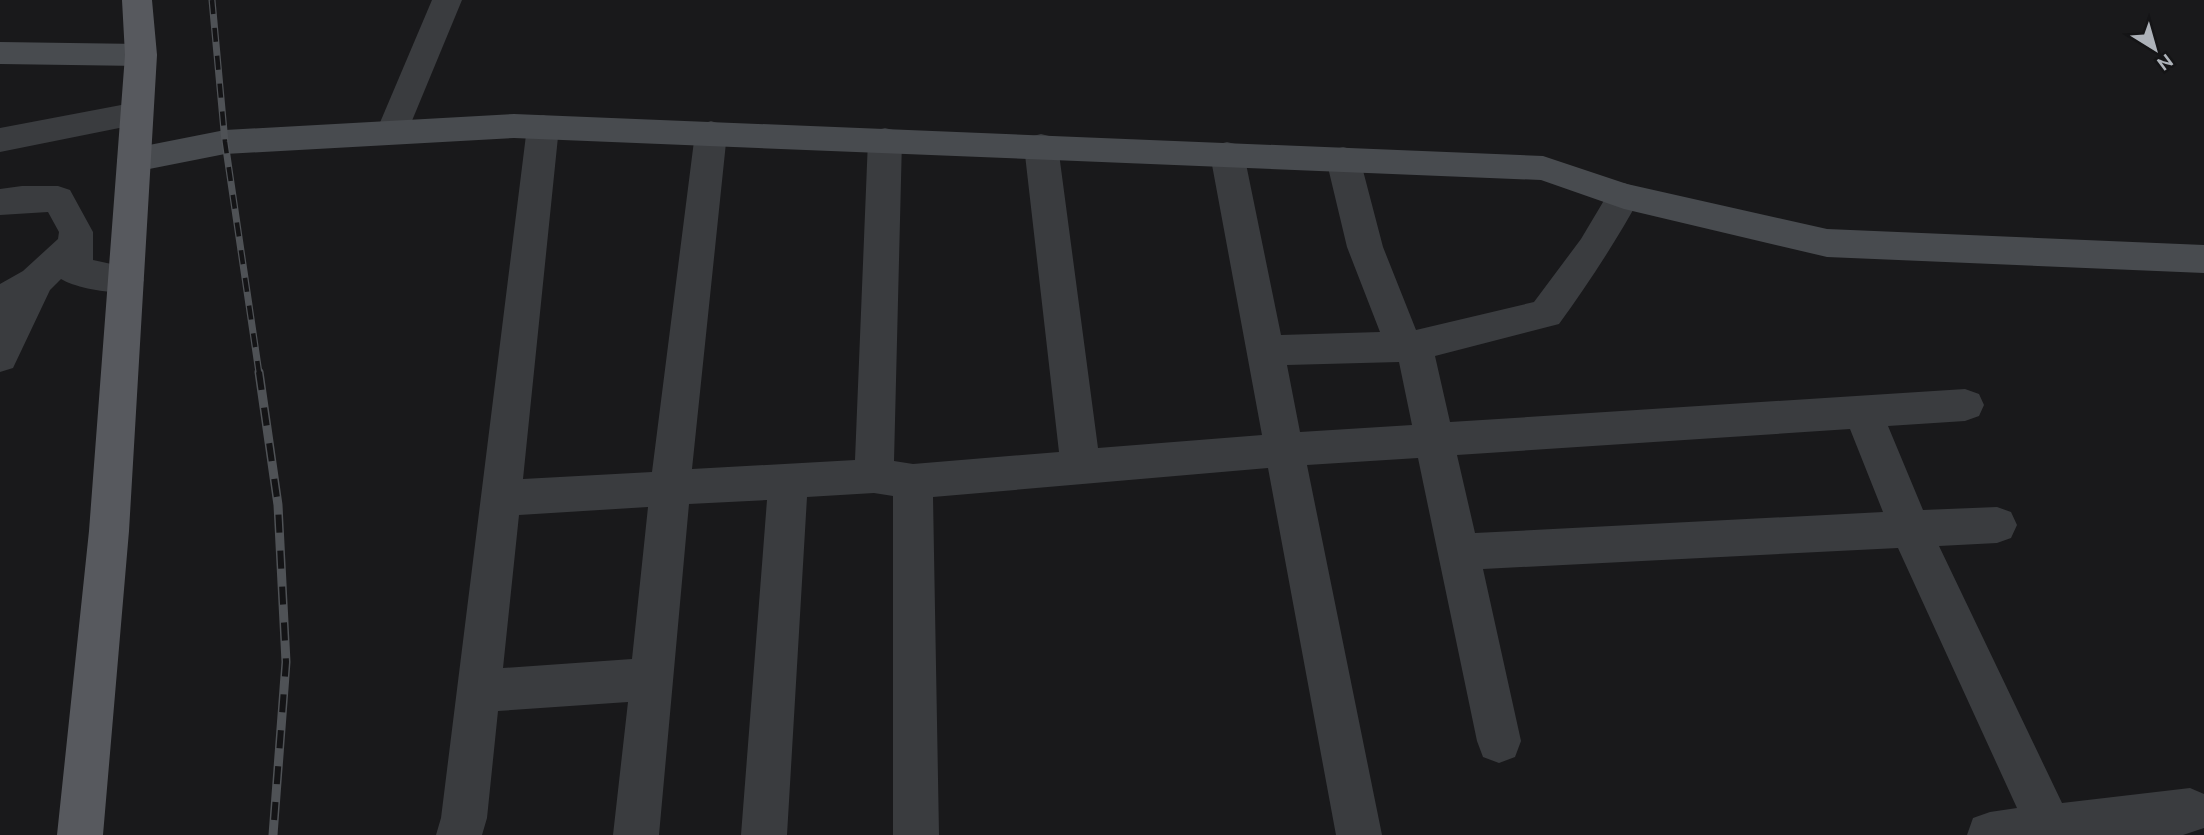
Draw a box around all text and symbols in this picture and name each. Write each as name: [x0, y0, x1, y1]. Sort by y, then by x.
north arrow: [2120, 14, 2190, 84]
text: N: [2153, 50, 2178, 76]

